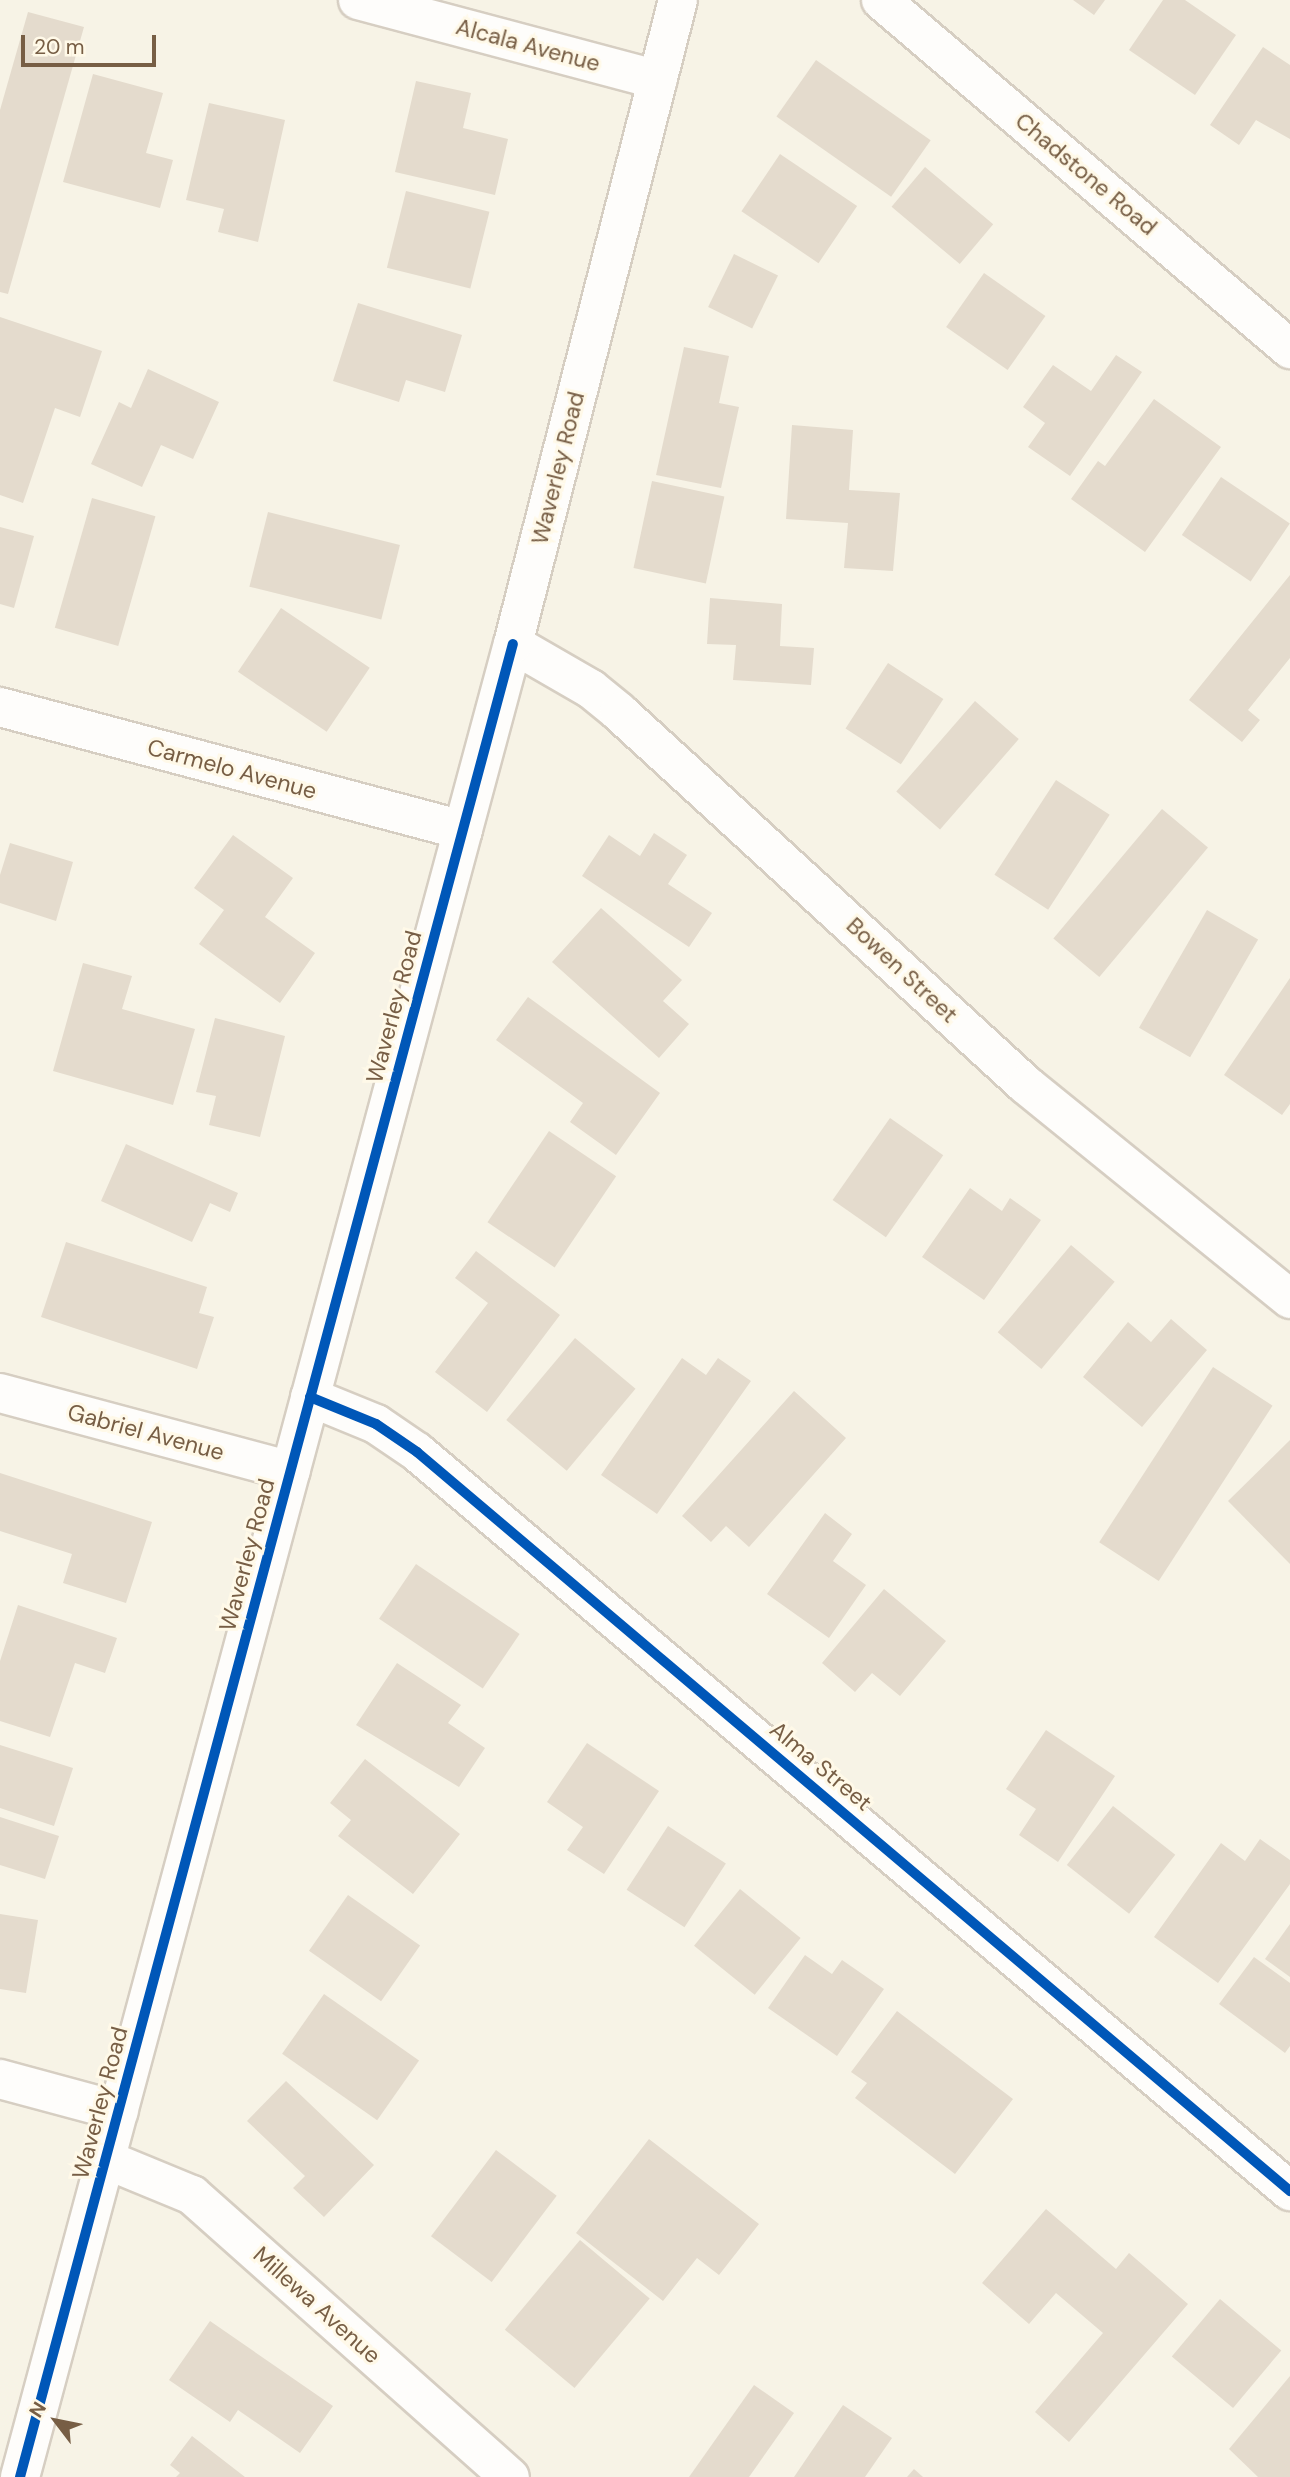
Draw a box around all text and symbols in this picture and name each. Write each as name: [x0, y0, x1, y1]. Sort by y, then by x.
street label: Alcala Avenue: [453, 13, 603, 77]
scale bar: [24, 21, 159, 65]
text: 20 m: [34, 33, 85, 61]
street label: Chadstone Road: [1010, 107, 1162, 241]
street label: Waverley Road: [526, 389, 590, 547]
street label: Carmelo Avenue: [144, 733, 320, 805]
street label: Bowen Street: [841, 912, 963, 1028]
street label: Waverley Road: [360, 928, 428, 1086]
street label: Gabriel Avenue: [65, 1398, 227, 1466]
street label: Waverley Road: [213, 1476, 281, 1634]
street label: Alma Street: [764, 1715, 878, 1817]
street label: Waverley Road: [66, 2024, 134, 2182]
street label: Millewa Avenue: [248, 2241, 386, 2369]
north arrow: [21, 2386, 91, 2456]
text: N: [23, 2397, 52, 2422]

